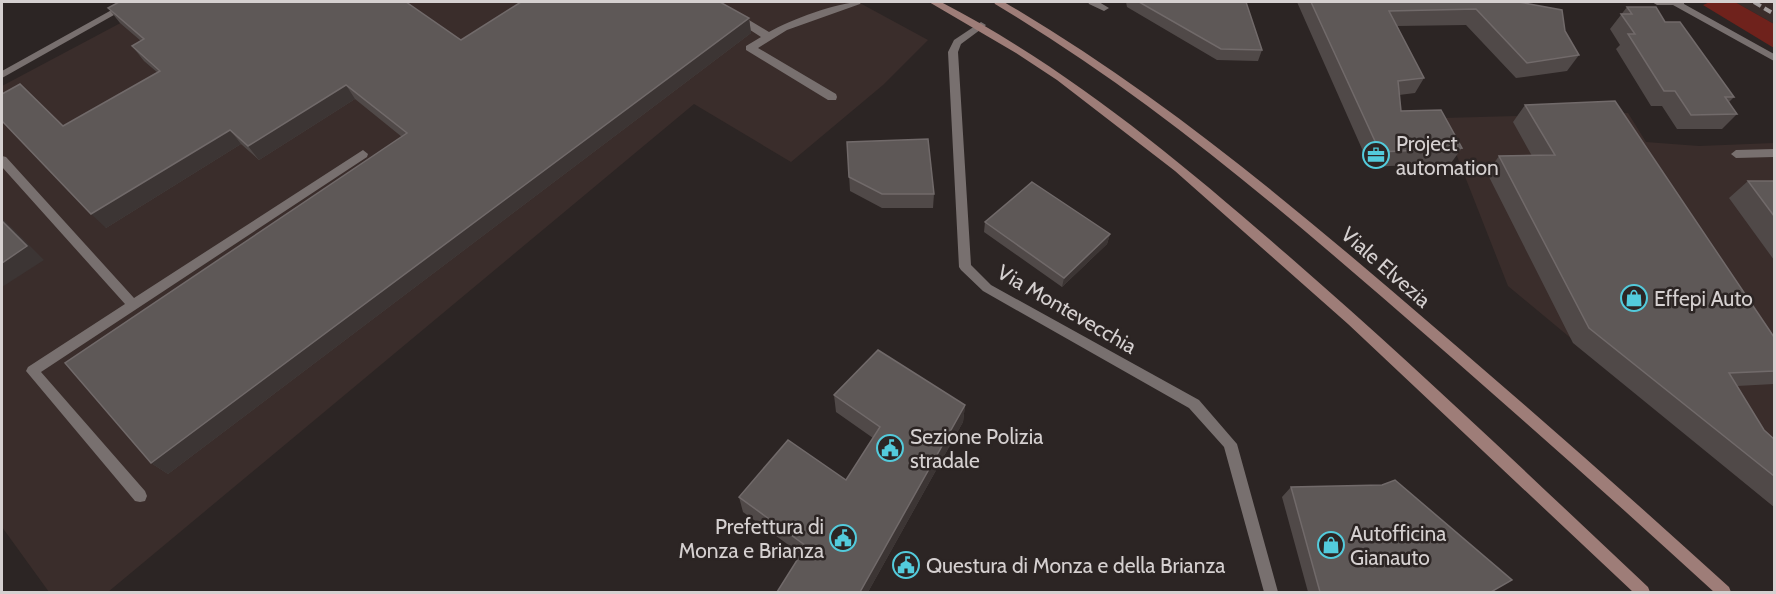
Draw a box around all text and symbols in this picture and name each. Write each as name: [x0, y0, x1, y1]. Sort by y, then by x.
place label: Project automation: [1396, 131, 1499, 180]
office icon: Project automation: [1361, 140, 1391, 170]
street label: Viale Elvezia: [1336, 221, 1436, 313]
street label: Via Montevecchia: [993, 259, 1141, 359]
shop icon: Effepi Auto: [1619, 283, 1649, 313]
place label: Effepi Auto: [1654, 286, 1753, 311]
place label: Sezione Polizia stradale: [910, 424, 1043, 473]
public building icon: Sezione Polizia stradale: [875, 433, 905, 463]
place label: Prefettura di Monza e Brianza: [678, 514, 824, 563]
place label: Autofficina Gianauto: [1350, 521, 1446, 570]
public building icon: Prefettura di Monza e Brianza: [828, 523, 858, 553]
shop icon: Autofficina Gianauto: [1316, 530, 1346, 560]
public building icon: Questura di Monza e della Brianza: [891, 550, 921, 580]
place label: Questura di Monza e della Brianza: [926, 553, 1225, 578]

